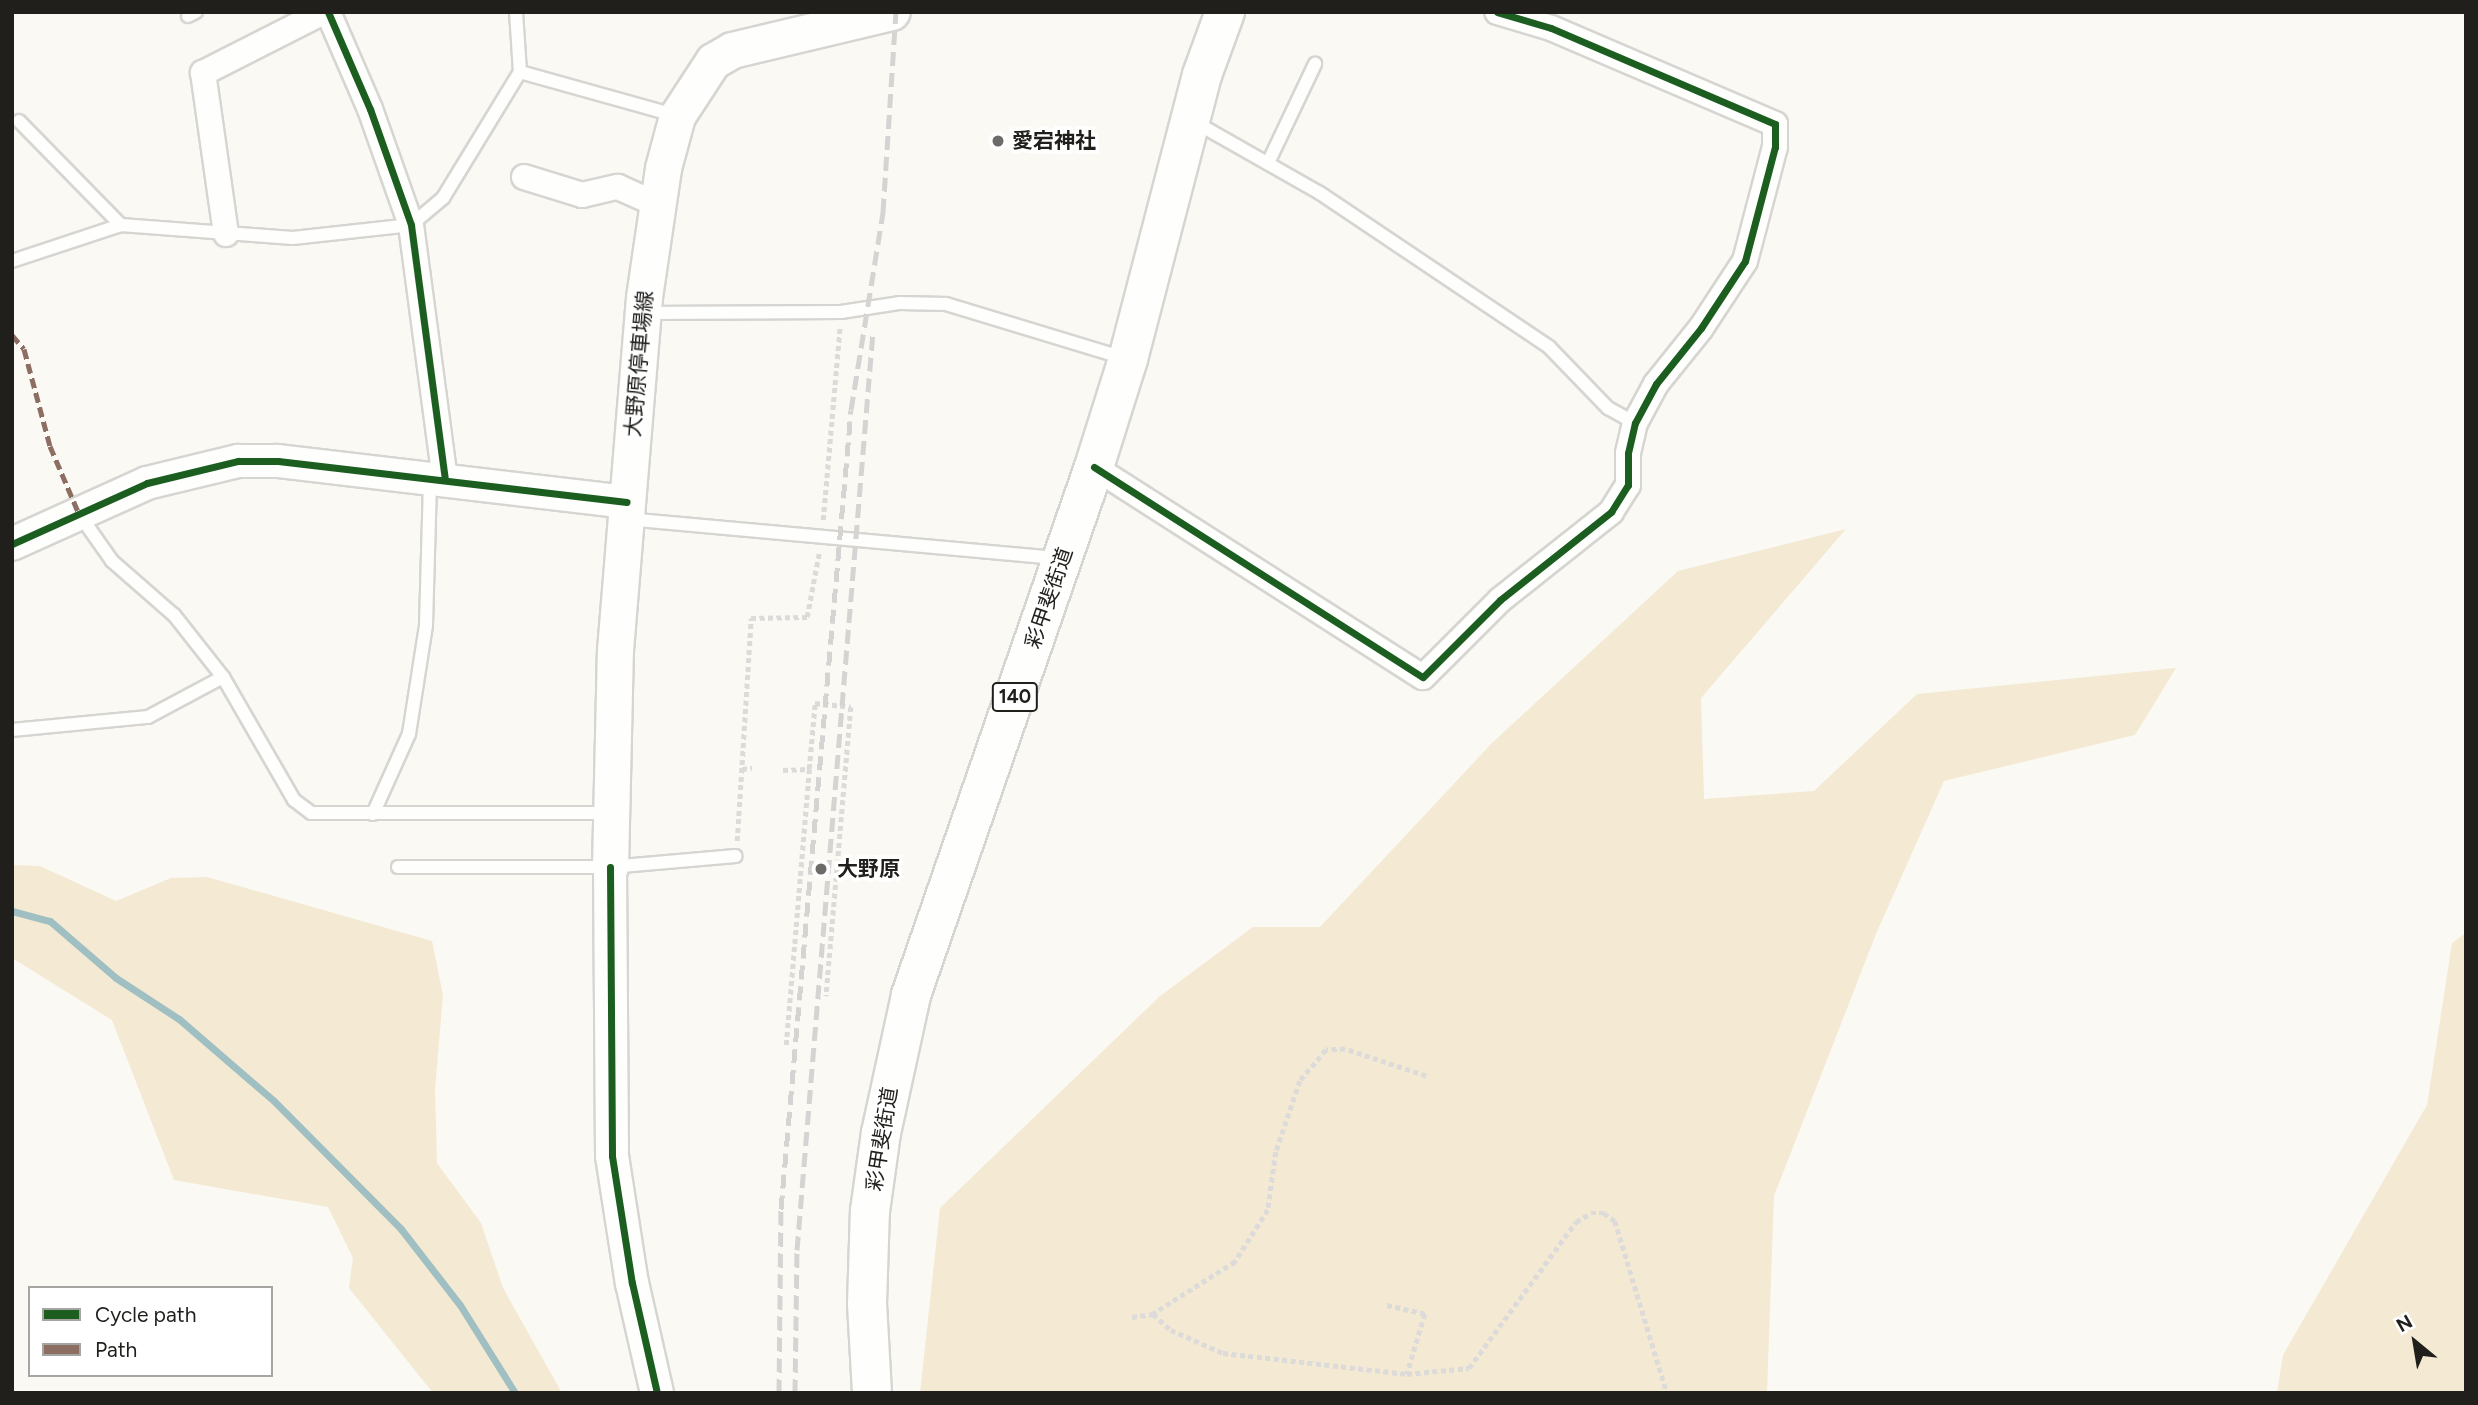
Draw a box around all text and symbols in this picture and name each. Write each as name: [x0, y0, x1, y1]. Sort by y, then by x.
place label: 愛宕神社: [1012, 128, 1096, 154]
marker: 愛宕神社: [990, 133, 1006, 149]
street label: 大野原停車場線: [620, 290, 658, 438]
street label: 彩甲斐街道: [1020, 544, 1078, 652]
road number: 140: [990, 682, 1040, 712]
place label: 大野原: [837, 856, 900, 882]
marker: 大野原: [811, 859, 831, 879]
street label: 彩甲斐街道: [861, 1085, 903, 1193]
legend: [28, 1286, 273, 1377]
text: Cycle path: [95, 1302, 196, 1327]
north arrow: [2380, 1307, 2450, 1377]
text: N: [2392, 1310, 2416, 1337]
text: Path: [95, 1337, 137, 1362]

